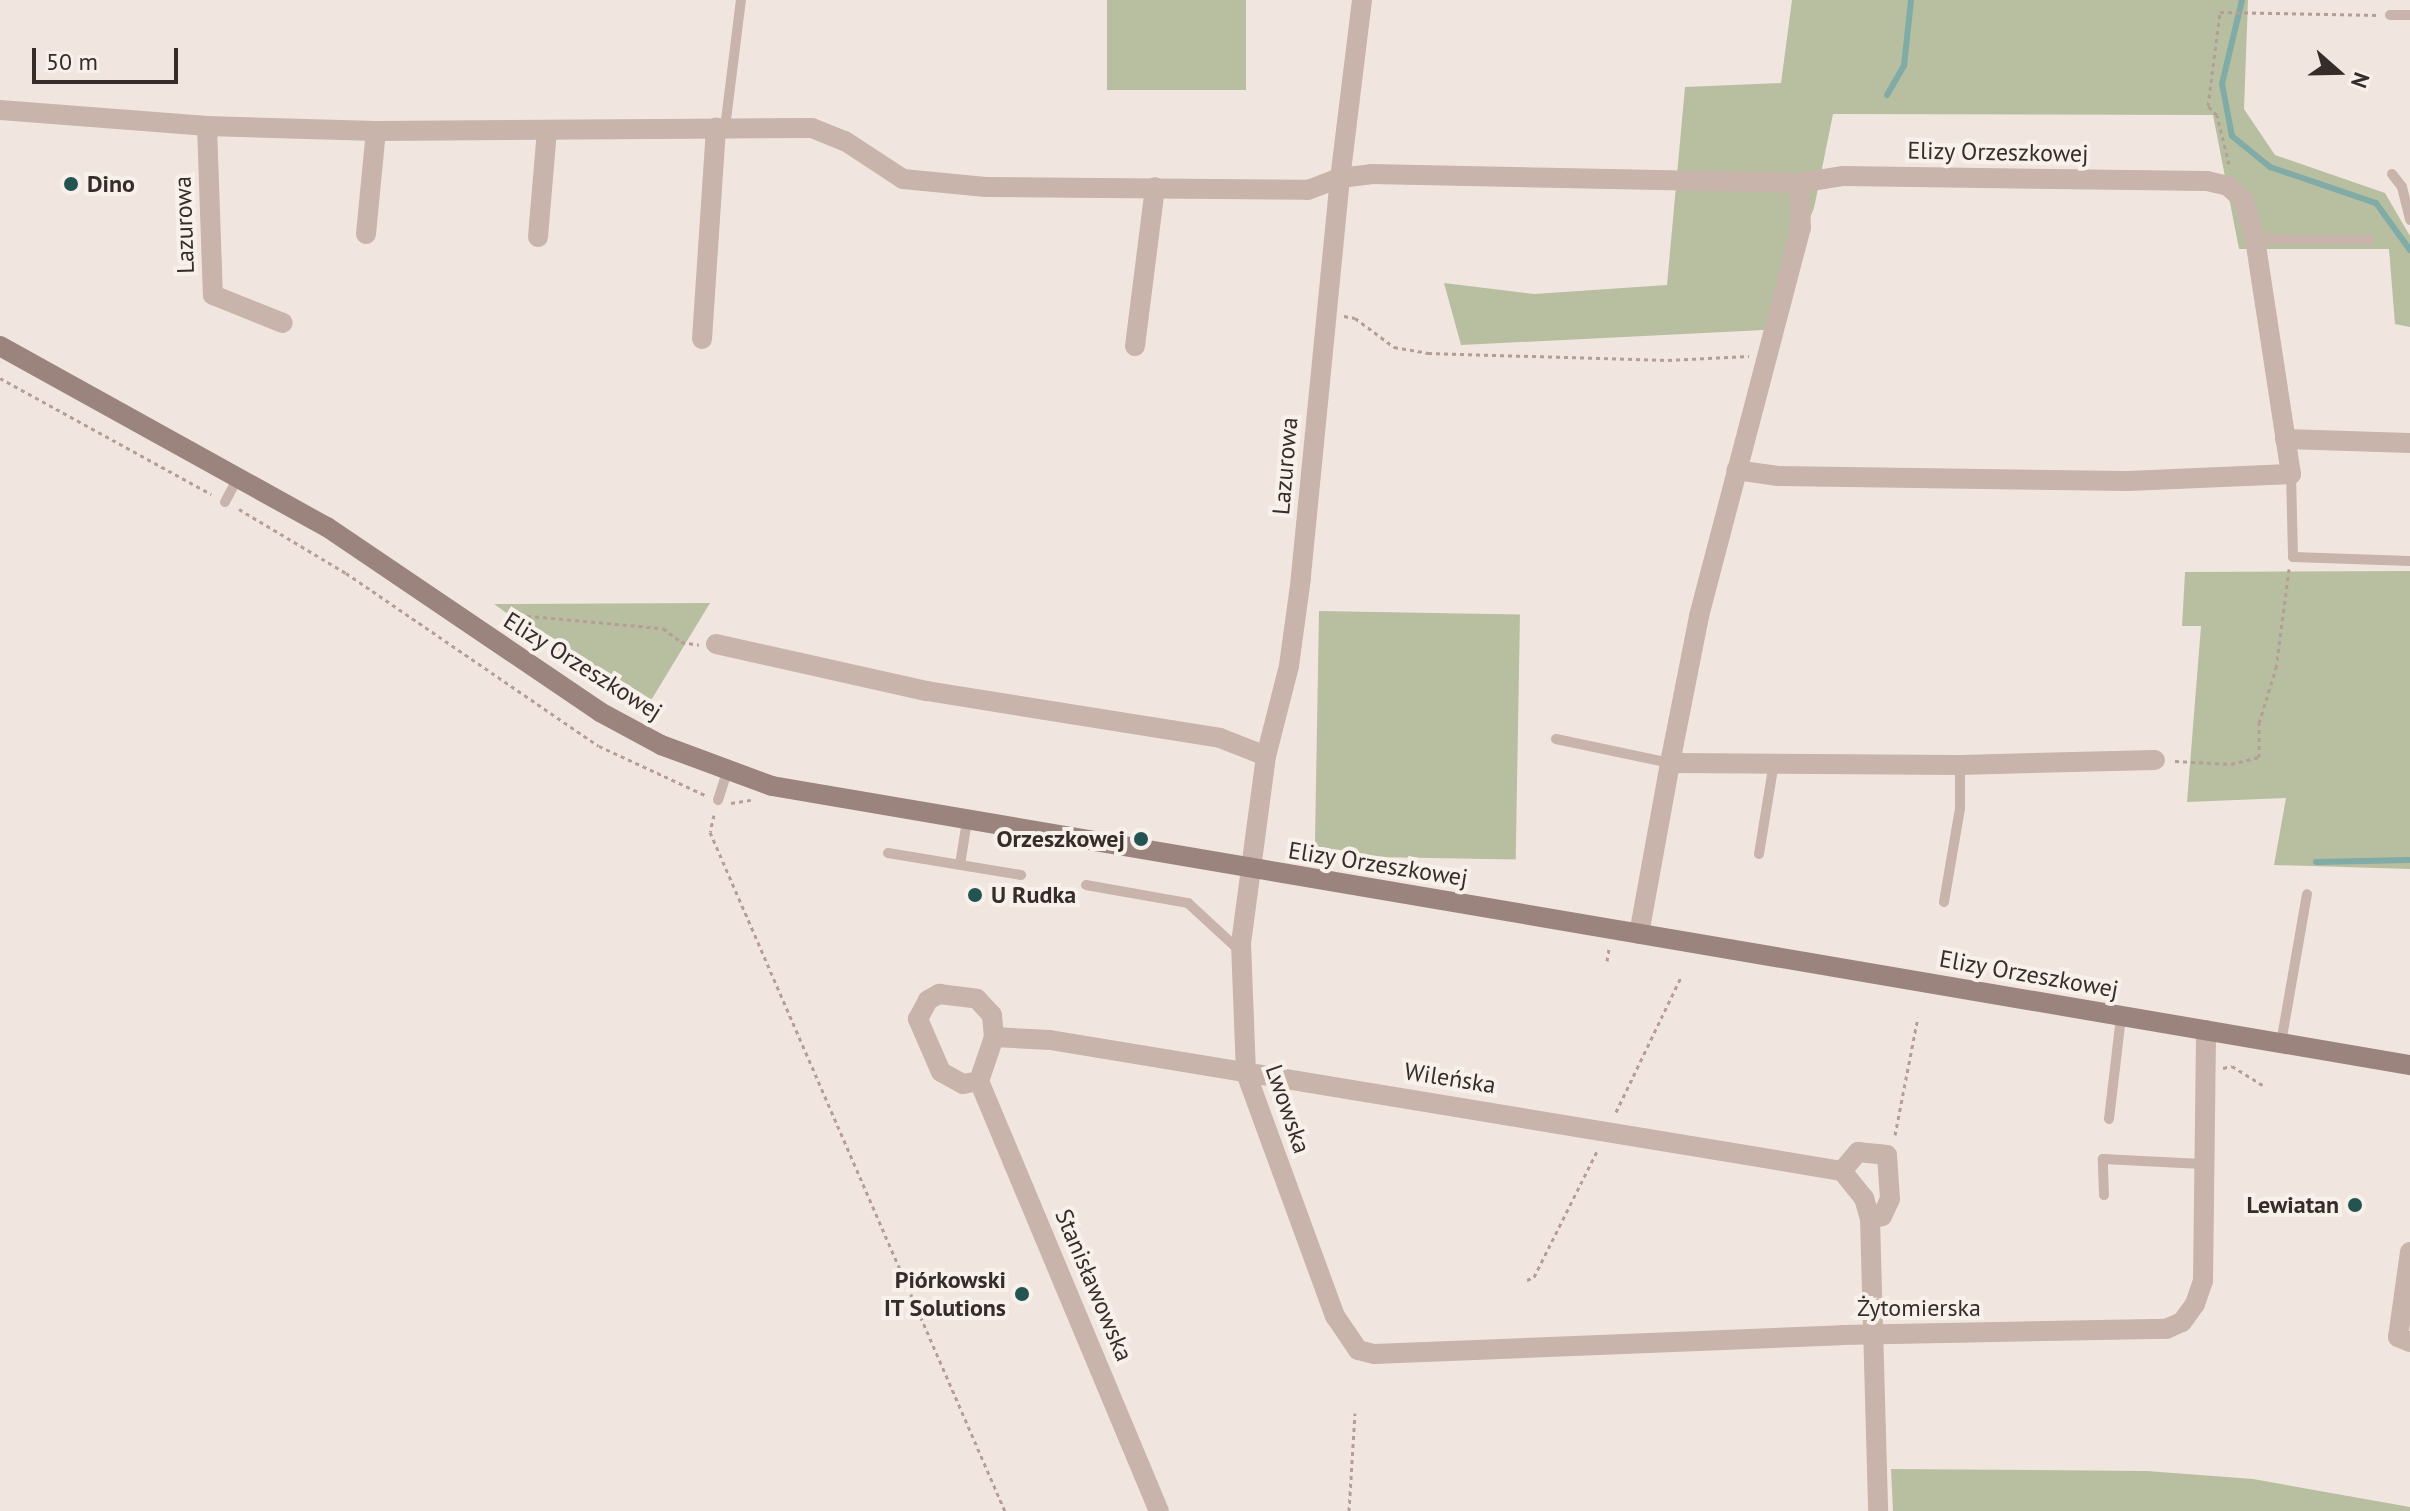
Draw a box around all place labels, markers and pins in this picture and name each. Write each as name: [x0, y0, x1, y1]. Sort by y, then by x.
place label: Dino: [87, 170, 135, 198]
marker: Dino: [62, 175, 80, 193]
place label: Orzeszkowej: [997, 825, 1125, 853]
marker: Orzeszkowej: [1132, 830, 1150, 848]
place label: U Rudka: [991, 881, 1076, 909]
marker: U Rudka: [966, 886, 984, 904]
place label: Lewiatan: [2246, 1191, 2339, 1219]
marker: Lewiatan: [2346, 1196, 2364, 1214]
place label: Piórkowski IT Solutions: [883, 1266, 1006, 1322]
marker: Piórkowski IT Solutions: [1013, 1285, 1031, 1303]

